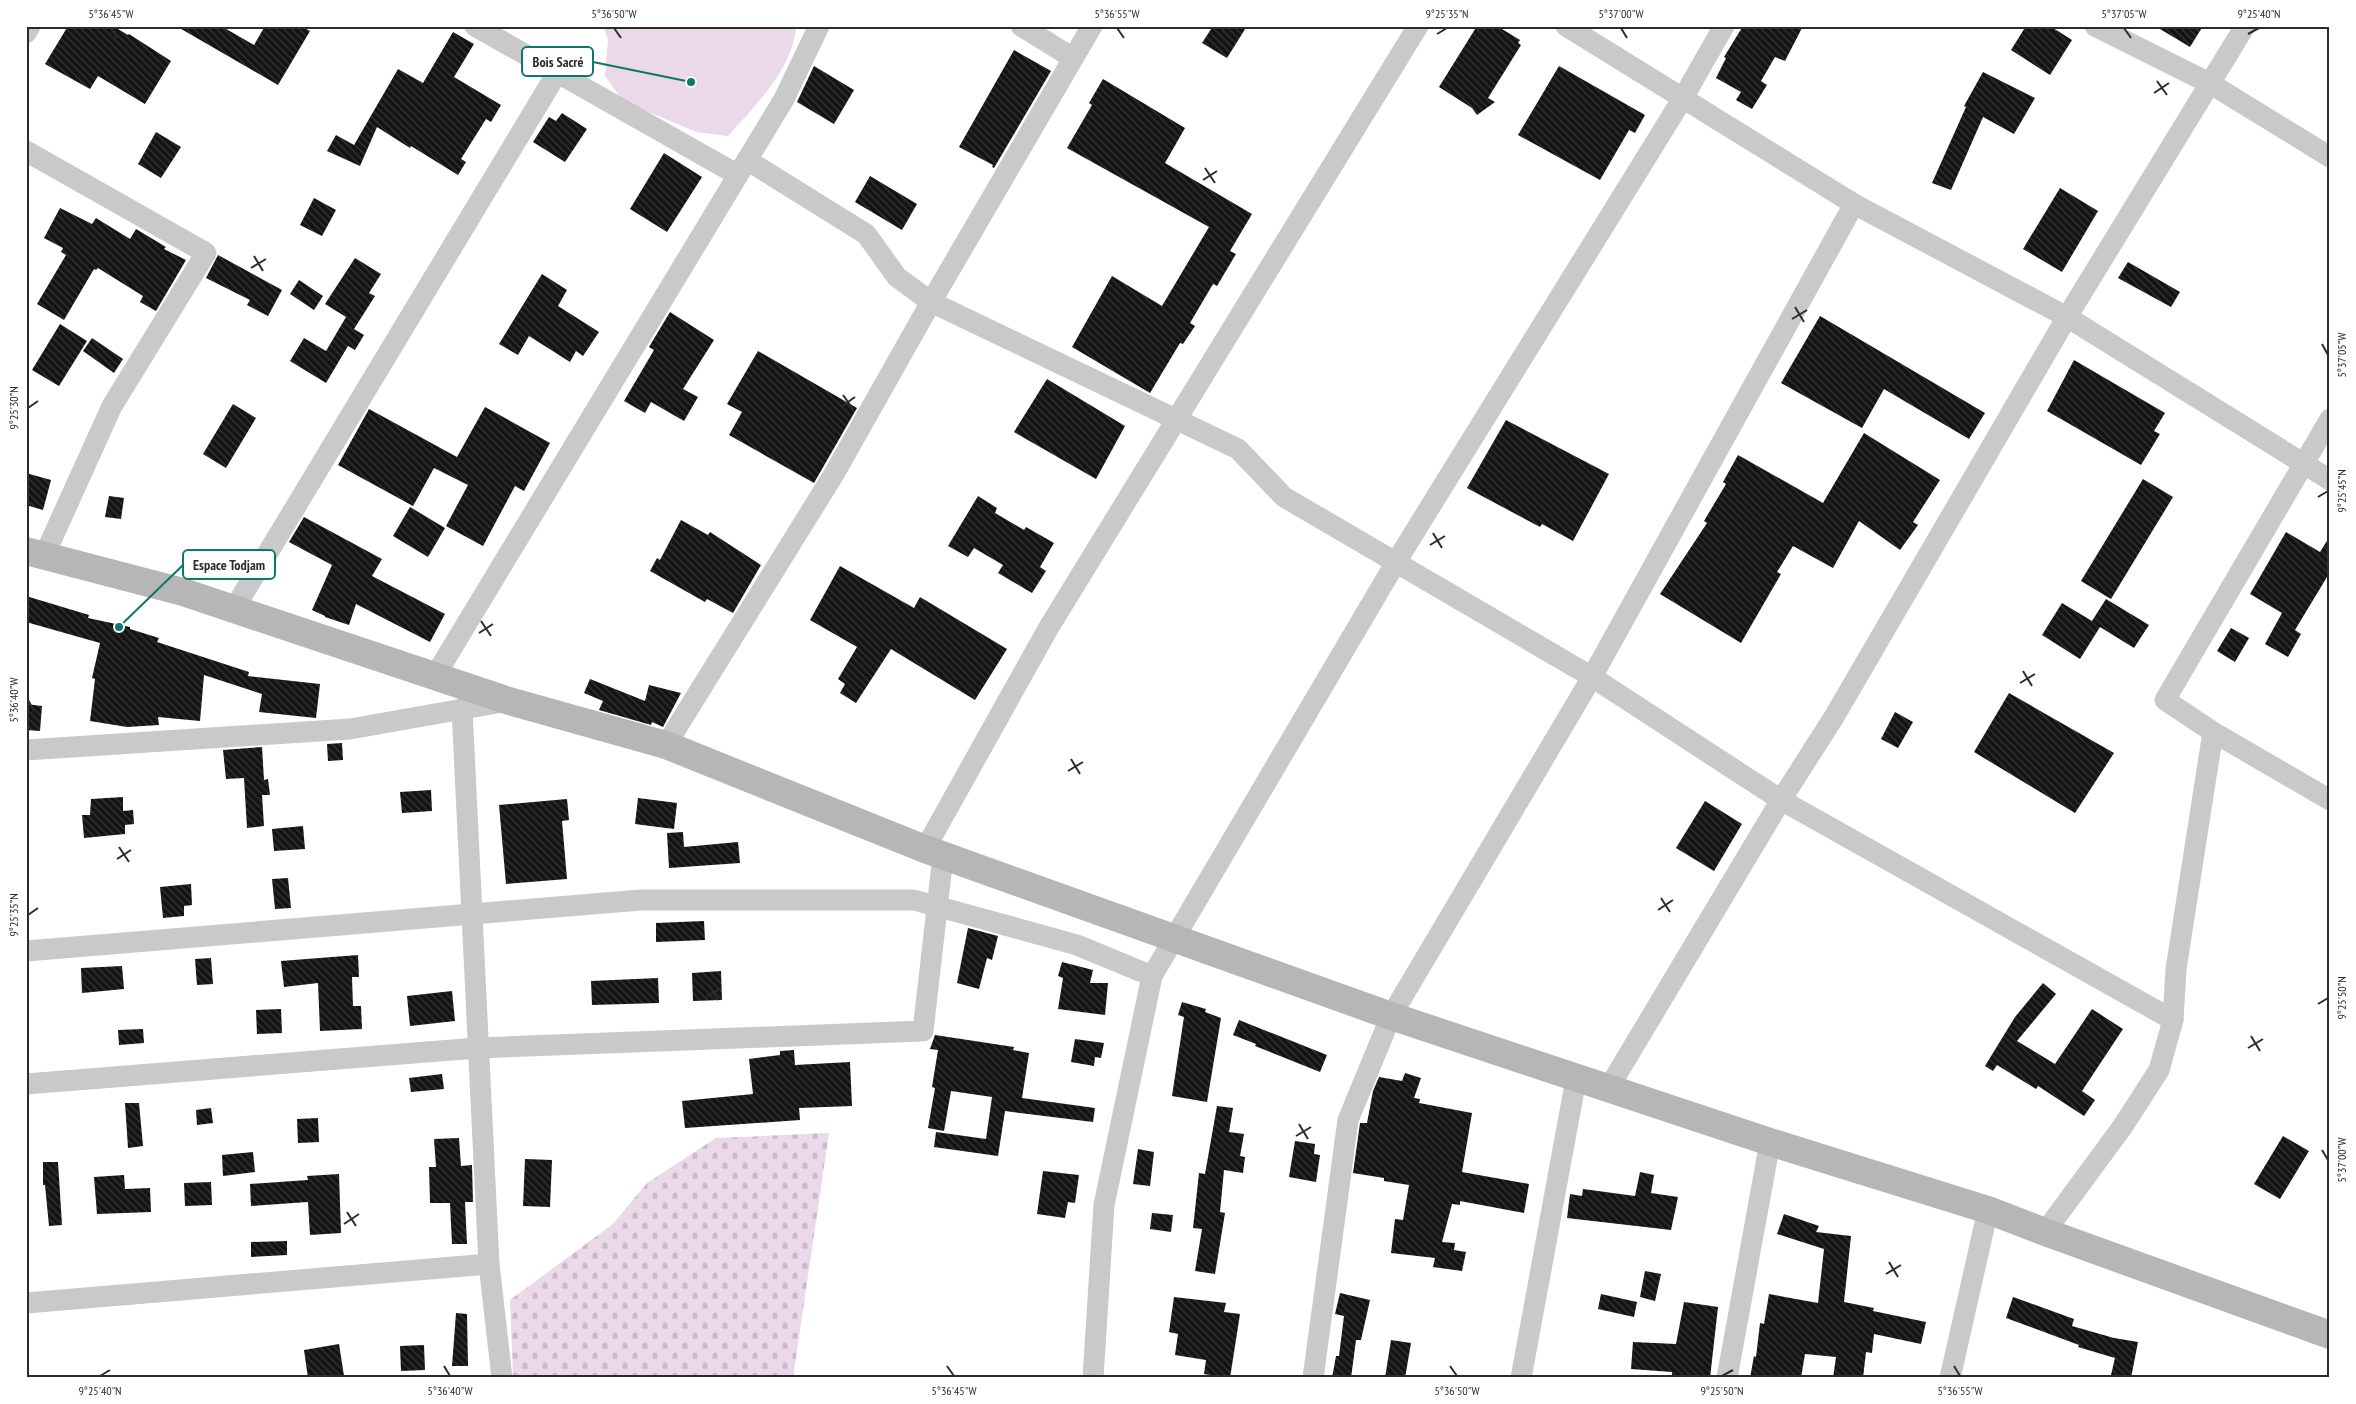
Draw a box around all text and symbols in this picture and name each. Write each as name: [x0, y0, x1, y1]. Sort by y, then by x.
text: 5°36'45"W: [88, 6, 134, 21]
text: 5°36'50"W: [591, 6, 637, 21]
text: 5°36'55"W: [1094, 6, 1140, 21]
text: 9°25'35"N: [1425, 6, 1469, 21]
text: 5°37'00"W: [1598, 6, 1644, 21]
text: 5°37'05"W: [2101, 6, 2147, 21]
text: 9°25'40"N: [2237, 6, 2281, 21]
callout: Bois Sacré: [522, 47, 593, 76]
text: Bois Sacré: [533, 53, 583, 71]
text: 5°37'05"W: [2334, 332, 2349, 378]
text: 9°25'30"N: [6, 386, 21, 430]
text: 9°25'45"N: [2334, 469, 2349, 513]
callout: Espace Todjam: [183, 550, 275, 579]
text: Espace Todjam: [193, 556, 265, 574]
text: 5°36'40"W: [6, 677, 21, 723]
text: 9°25'35"N: [6, 893, 21, 937]
text: 9°25'50"N: [2334, 976, 2349, 1020]
text: 5°37'00"W: [2334, 1137, 2349, 1183]
text: 9°25'40"N: [78, 1383, 122, 1398]
text: 5°36'40"W: [427, 1383, 473, 1398]
text: 5°36'45"W: [931, 1383, 977, 1398]
text: 5°36'50"W: [1434, 1383, 1480, 1398]
text: 9°25'50"N: [1700, 1383, 1744, 1398]
text: 5°36'55"W: [1937, 1383, 1983, 1398]

